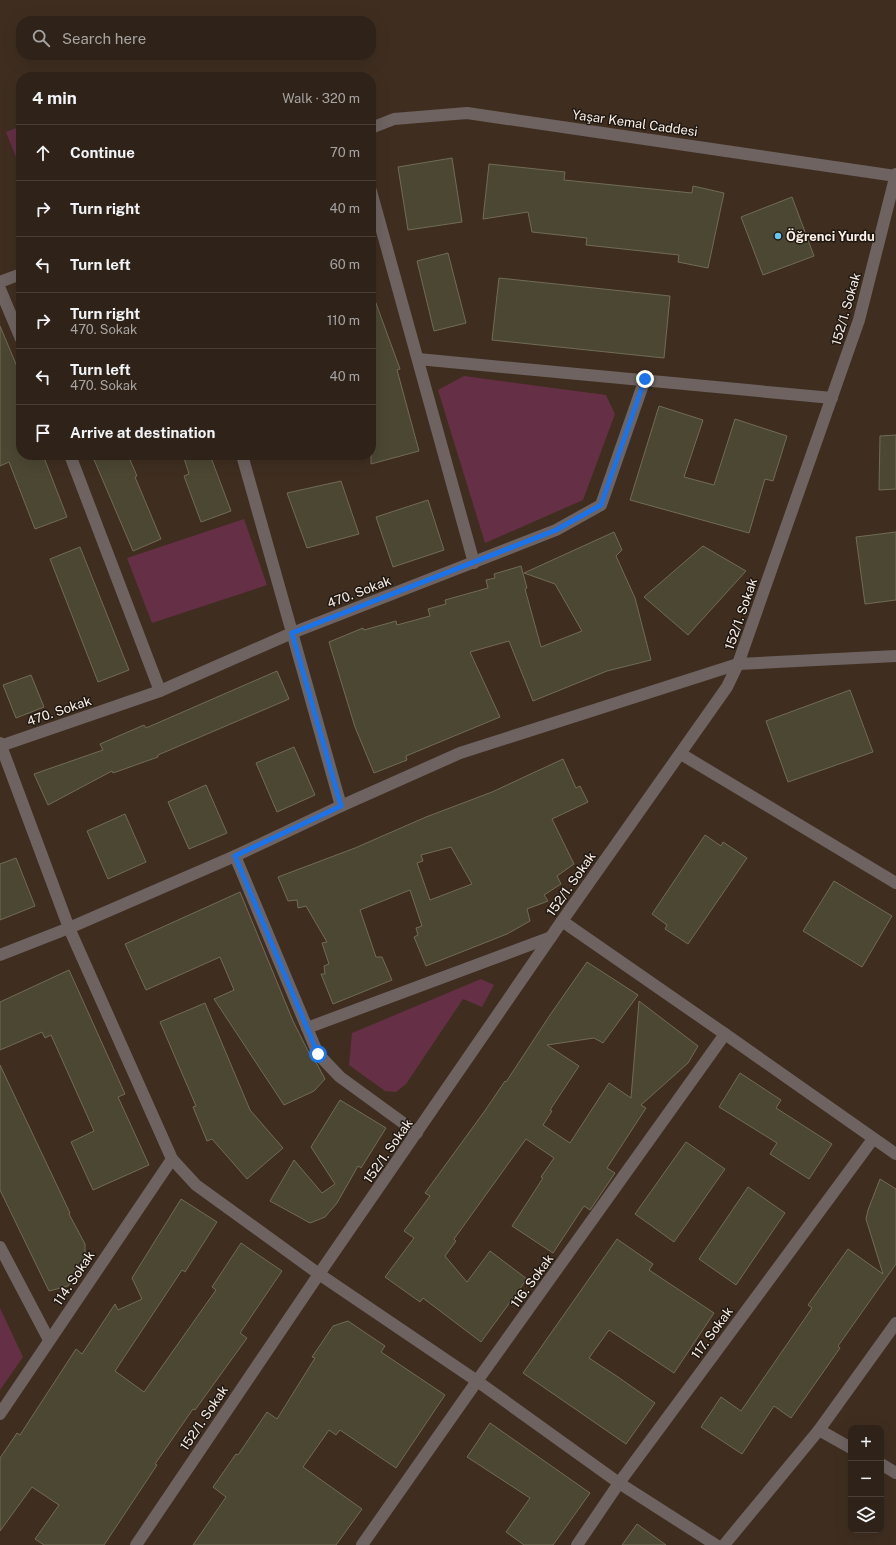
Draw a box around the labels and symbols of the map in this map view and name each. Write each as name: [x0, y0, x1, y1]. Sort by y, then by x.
street label: Yaşar Kemal Caddesi: [571, 107, 699, 139]
place label: Öğrenci Yurdu: [786, 228, 875, 244]
marker: Öğrenci Yurdu: [773, 231, 783, 241]
street label: 152/1. Sokak: [828, 271, 864, 347]
route end: [636, 370, 654, 388]
street label: 470. Sokak: [325, 573, 393, 611]
street label: 152/1. Sokak: [722, 576, 760, 652]
street label: 470. Sokak: [25, 693, 93, 729]
street label: 152/1. Sokak: [543, 849, 599, 919]
route start: [309, 1045, 327, 1063]
street label: 152/1. Sokak: [360, 1116, 416, 1186]
street label: 114. Sokak: [50, 1248, 98, 1308]
street label: 116. Sokak: [508, 1251, 556, 1311]
street label: 117. Sokak: [688, 1304, 736, 1362]
street label: 152/1. Sokak: [177, 1383, 231, 1453]

